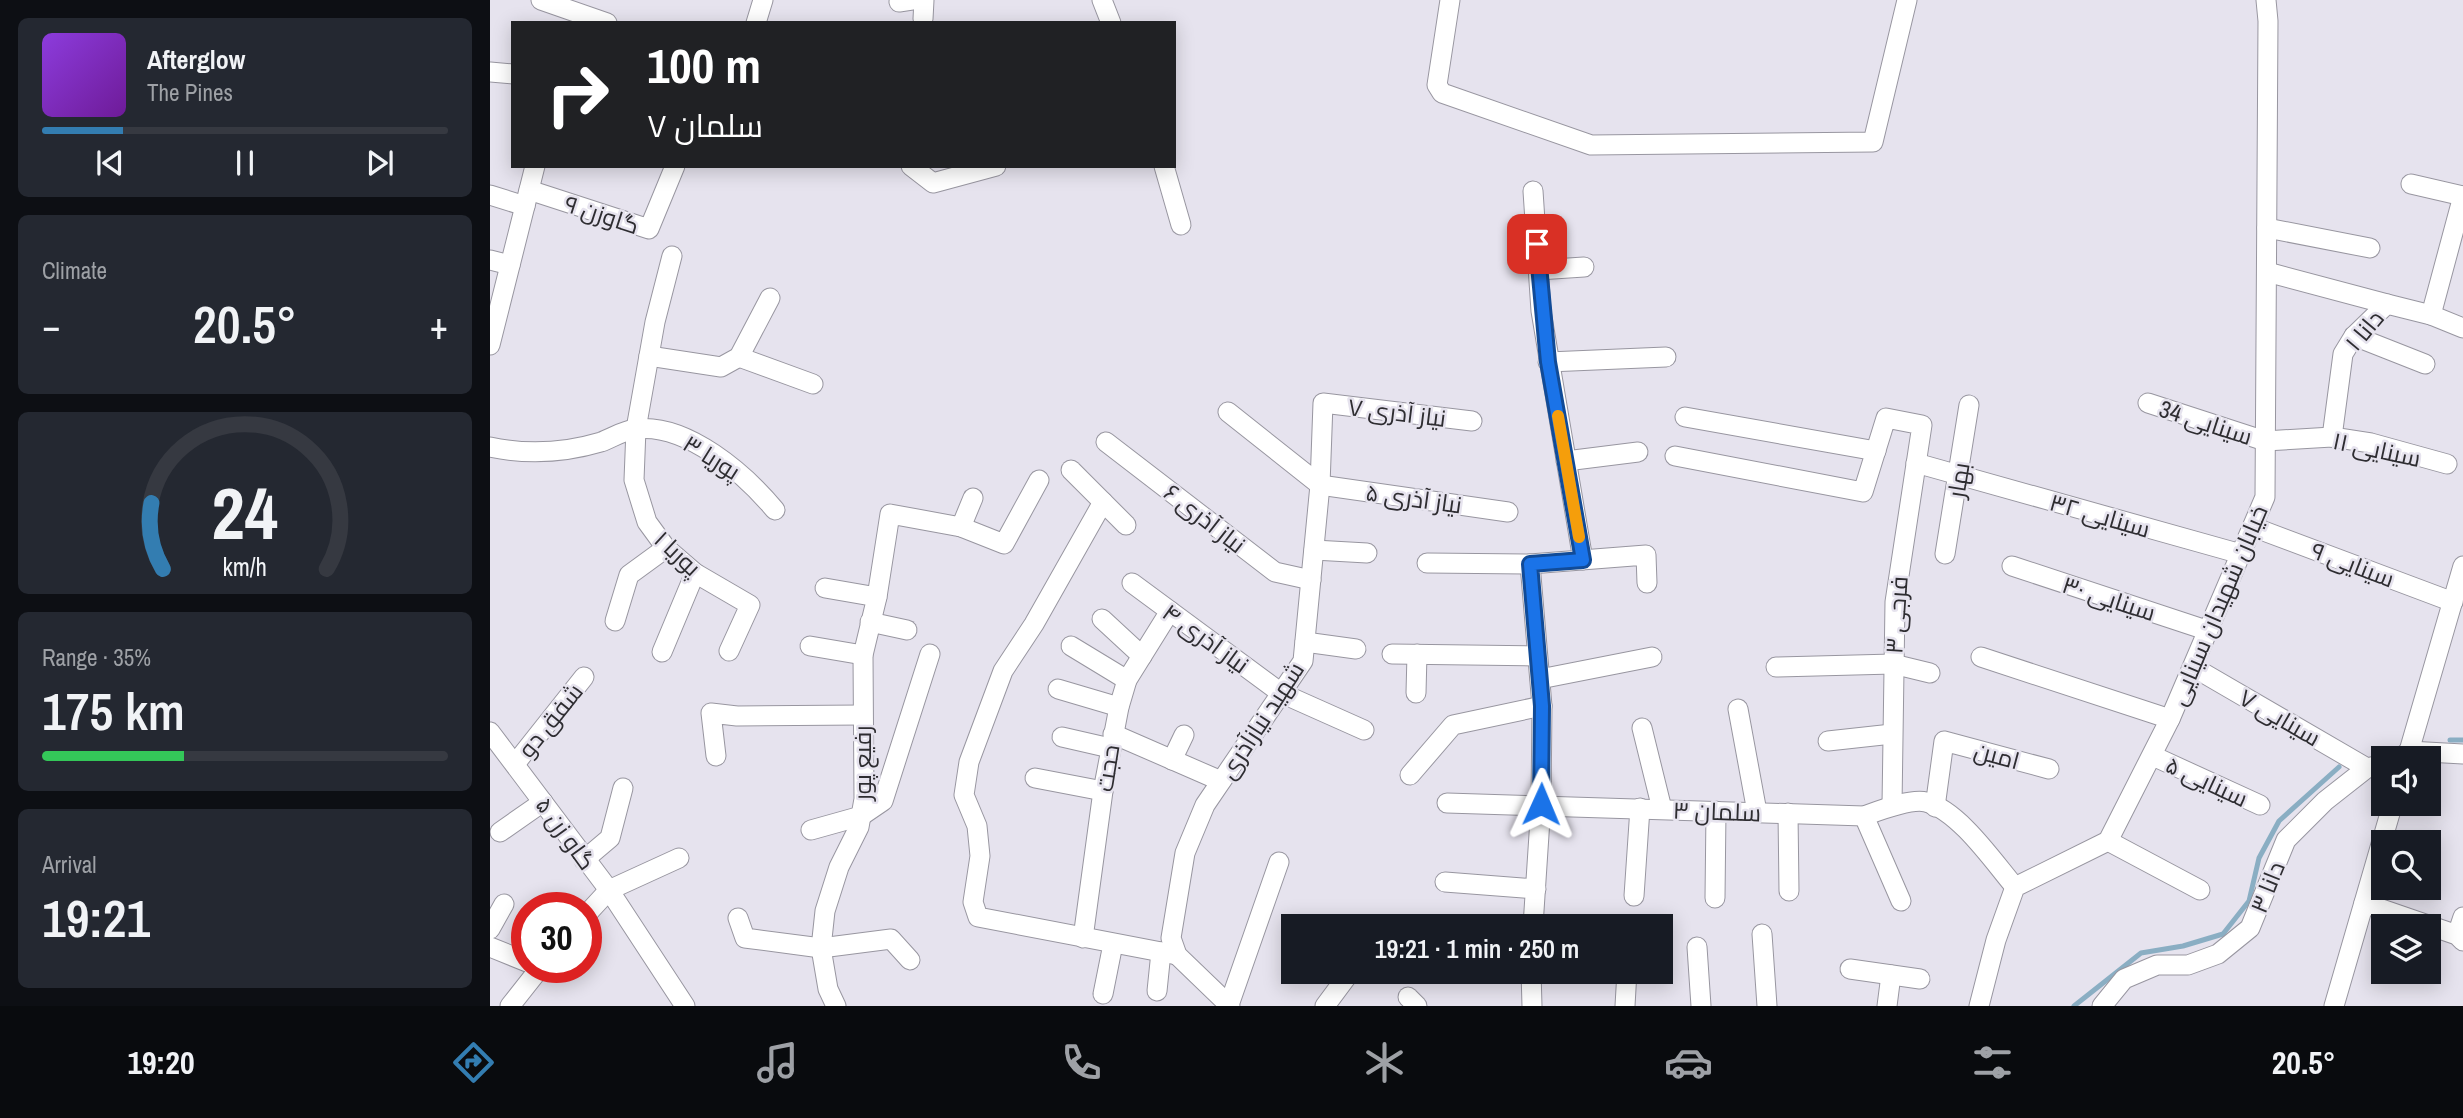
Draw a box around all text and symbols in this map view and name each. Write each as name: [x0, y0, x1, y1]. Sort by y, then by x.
text: 100 m: [647, 32, 761, 98]
text: Afterglow: [147, 42, 245, 77]
icon: right: [532, 49, 623, 140]
text: The Pines: [147, 77, 233, 108]
text: سلمان ۷: [647, 104, 763, 147]
icon: previous: [91, 144, 129, 182]
icon: pause: [226, 144, 264, 182]
icon: next: [361, 144, 399, 182]
street label: گاوزن ۹: [561, 187, 643, 241]
pin: [1507, 214, 1567, 274]
icon: arrive: [1518, 225, 1556, 263]
text: Climate: [42, 255, 107, 286]
text: 20.5°: [193, 289, 297, 359]
text: −: [42, 300, 60, 351]
text: +: [430, 300, 448, 351]
street label: دانا ۱: [2337, 303, 2391, 357]
street label: نیاز آذری ۷: [1346, 390, 1448, 434]
street label: سینایی 34: [2155, 392, 2257, 452]
street label: سینایی ۱۱: [2330, 424, 2424, 474]
street label: پوریا ۳: [677, 427, 747, 488]
street label: بهار: [1939, 460, 1977, 502]
text: 24: [212, 464, 278, 562]
street label: نیاز آذری ۵: [1364, 475, 1464, 521]
street label: نیاز آذری ۶: [1158, 476, 1252, 560]
street label: سینایی ۳۲: [2046, 485, 2154, 545]
street label: خیابان شهیدان سینایی: [2161, 500, 2275, 710]
street label: پوریا ۱: [647, 523, 709, 584]
street label: سینایی ۹: [2307, 534, 2399, 594]
text: km/h: [223, 550, 267, 584]
street label: سینایی ۳۰: [2058, 568, 2160, 628]
street label: فرجی ۳: [1877, 575, 1915, 655]
street label: نیاز آذری ۴: [1156, 596, 1256, 680]
text: Range · 35%: [42, 642, 151, 673]
street label: شهید نیازآذری: [1211, 655, 1311, 785]
text: 175 km: [42, 676, 185, 746]
street label: شفق دو: [510, 676, 590, 764]
street label: سینایی ۷: [2233, 681, 2327, 753]
street label: رفیع پور: [846, 725, 879, 803]
street label: امین: [1971, 734, 2023, 776]
street label: حجت: [1087, 742, 1127, 794]
map controls: [2371, 746, 2441, 984]
button: sound: [2371, 746, 2441, 816]
street label: سینایی ۵: [2161, 748, 2253, 814]
position arrow: [1504, 767, 1578, 841]
street label: گاو زن ۵: [529, 790, 603, 876]
street label: سلمان ۳: [1672, 793, 1762, 829]
button: search: [2371, 830, 2441, 900]
text: Arrival: [42, 849, 97, 880]
street label: دانا ۳: [2242, 856, 2292, 918]
text: 19:21: [42, 883, 150, 953]
speed limit sign: 30: [511, 892, 602, 983]
button: layers: [2371, 914, 2441, 984]
text: 19:21 · 1 min · 250 m: [1375, 931, 1579, 966]
icon: directions: [449, 1038, 498, 1087]
icon: music: [753, 1038, 802, 1087]
icon: phone: [1057, 1038, 1106, 1087]
icon: climate: [1360, 1038, 1409, 1087]
icon: car: [1664, 1038, 1713, 1087]
icon: filters: [1968, 1038, 2017, 1087]
text: 19:20: [127, 1041, 194, 1084]
text: 20.5°: [2272, 1041, 2336, 1084]

